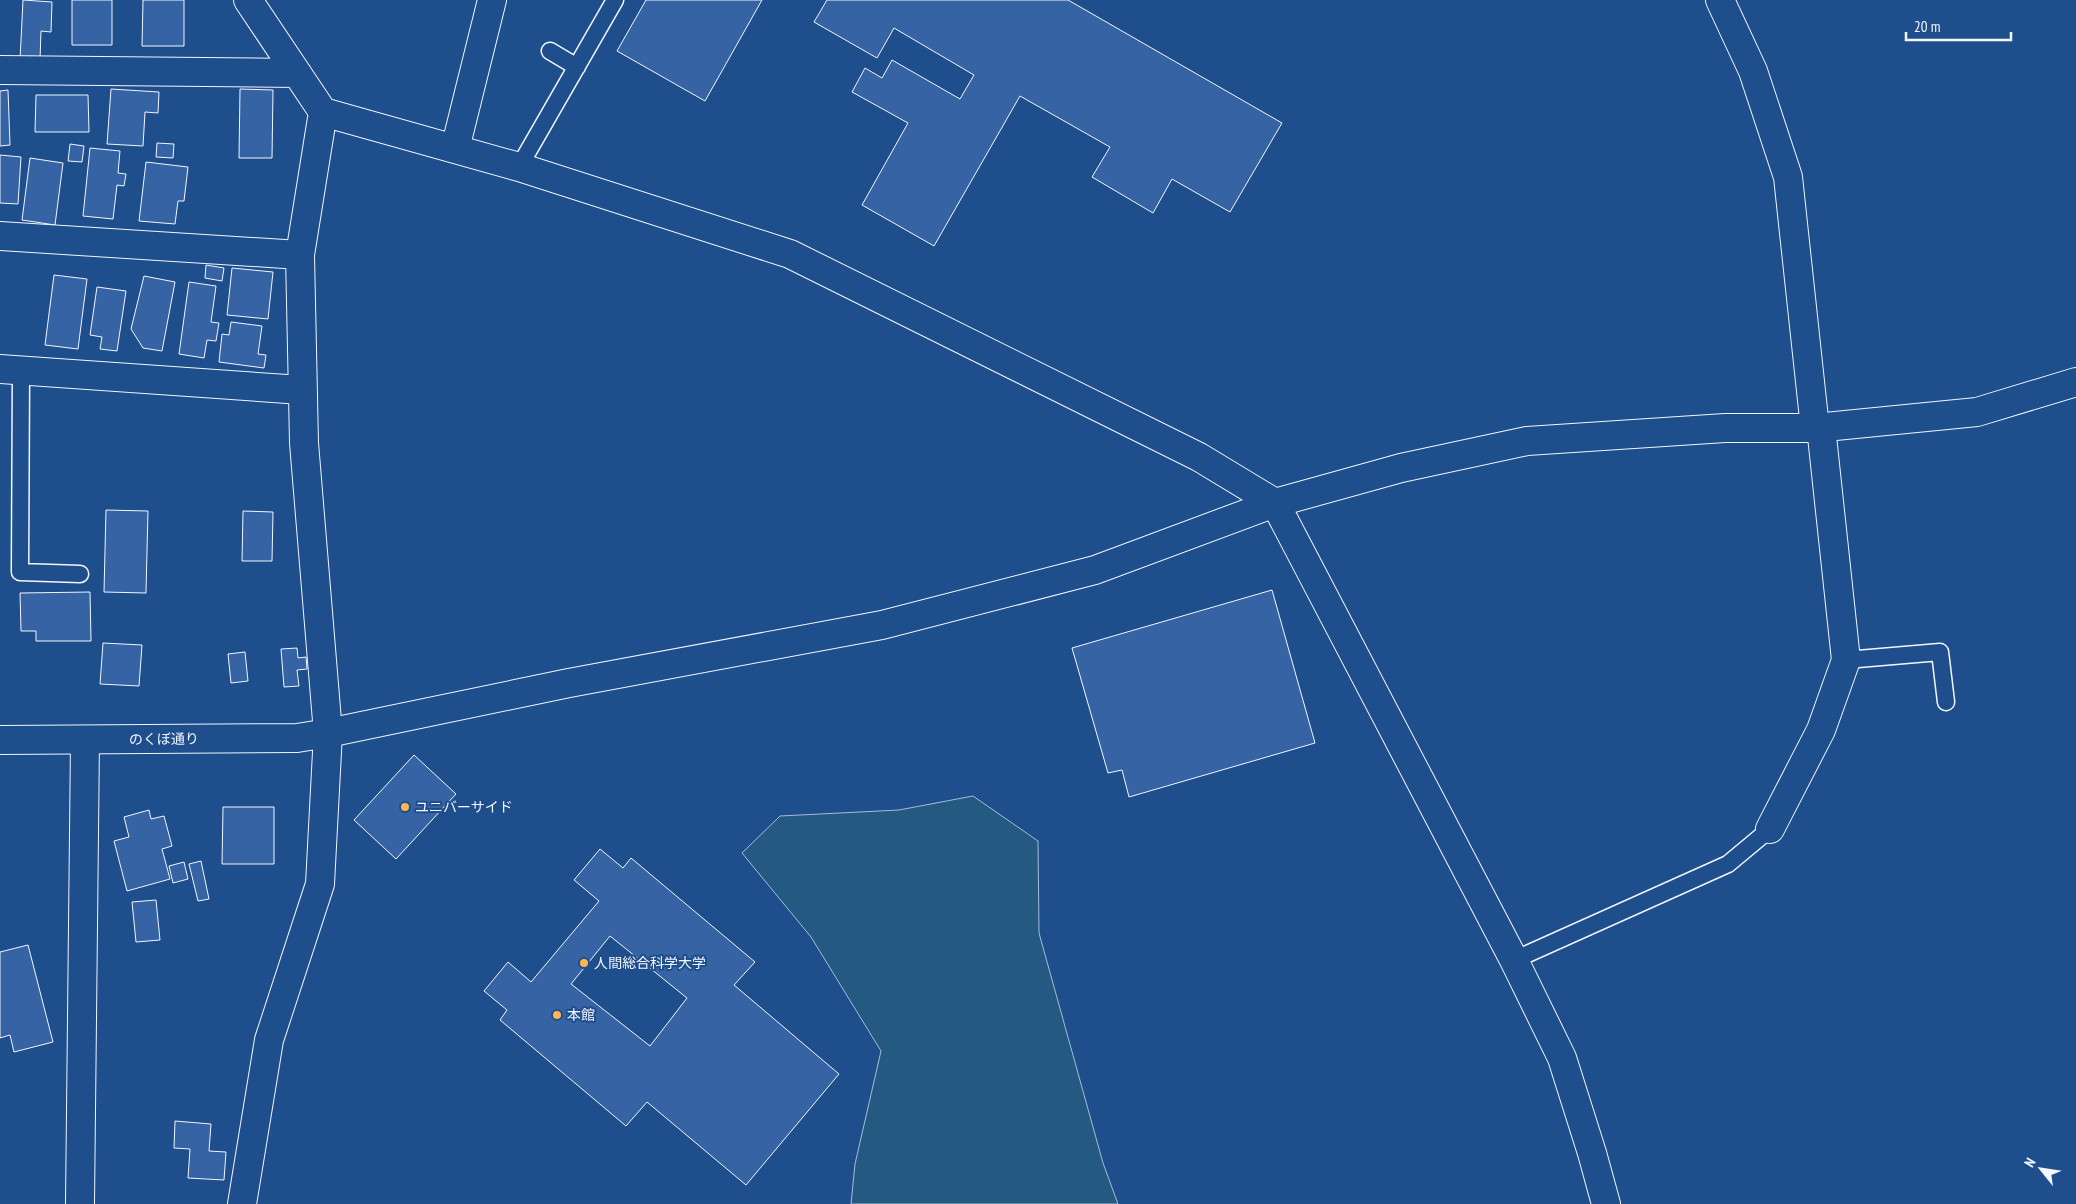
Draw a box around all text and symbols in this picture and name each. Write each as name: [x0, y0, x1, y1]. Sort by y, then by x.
scale bar: [1906, 10, 2011, 42]
text: 20 m: [1914, 17, 1940, 36]
street label: のくぼ通り: [129, 729, 199, 749]
place label: ユニバーサイド: [415, 798, 513, 816]
marker: ユニバーサイド: [399, 801, 411, 813]
place label: 人間総合科学大学: [594, 954, 706, 972]
marker: 人間総合科学大学: [578, 957, 590, 969]
place label: 本館: [567, 1006, 595, 1024]
marker: 本館: [551, 1009, 563, 1021]
north arrow: [2016, 1144, 2066, 1194]
text: N: [2020, 1155, 2039, 1170]

